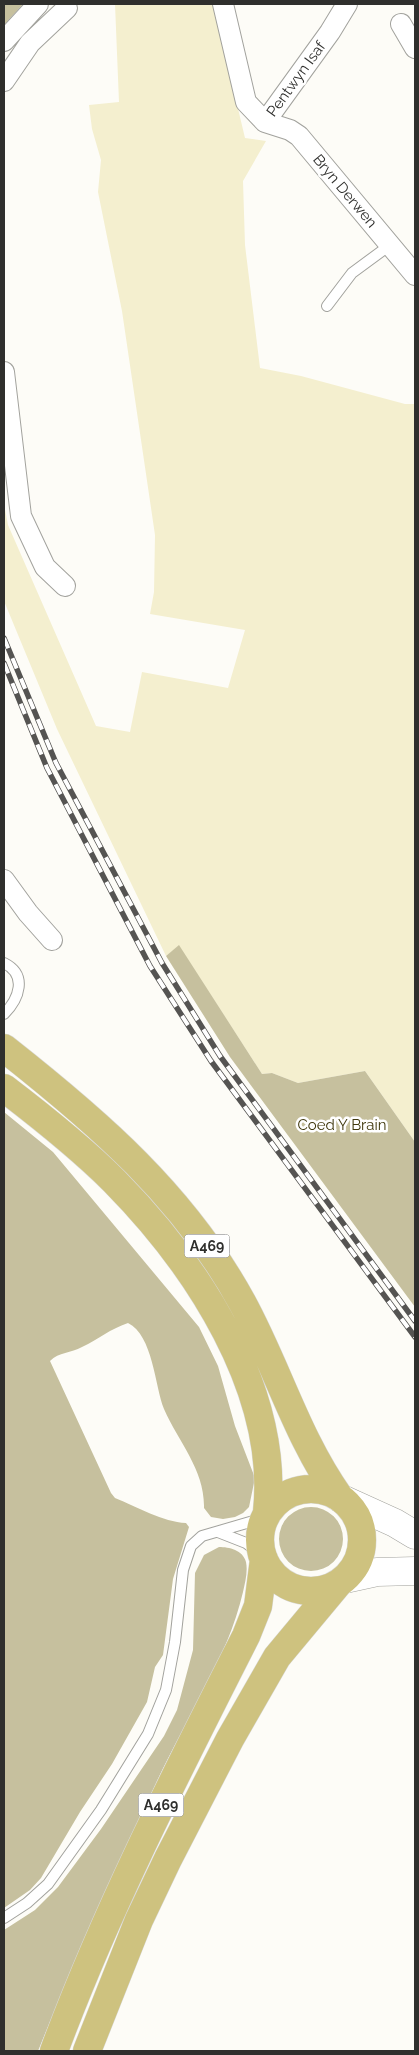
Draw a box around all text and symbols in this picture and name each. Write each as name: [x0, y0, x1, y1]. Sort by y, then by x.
street label: Pentwyn Isaf: [263, 37, 330, 120]
street label: Bryn Derwen: [309, 151, 381, 231]
park label: Coed Y Brain: [297, 1116, 387, 1134]
road number: A469: [184, 1234, 230, 1258]
road number: A469: [138, 1794, 184, 1816]

